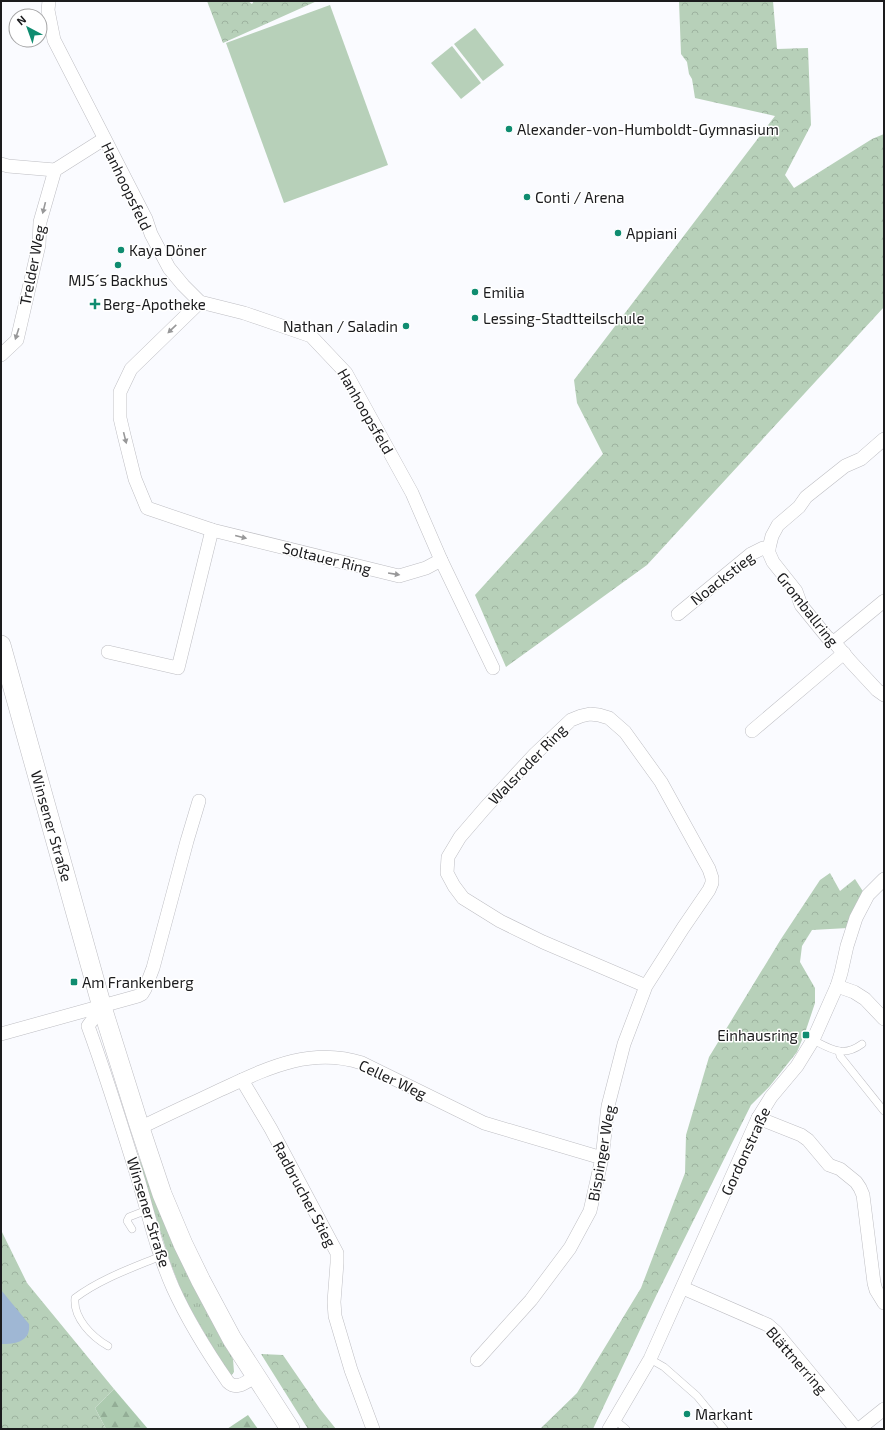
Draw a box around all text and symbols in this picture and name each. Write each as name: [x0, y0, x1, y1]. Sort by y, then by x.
north arrow: [8, 8, 48, 48]
text: N: [14, 13, 28, 28]
place label: Alexander-von-Humboldt-Gymnasium: [517, 120, 779, 138]
marker: Alexander-von-Humboldt-Gymnasium: [504, 124, 514, 134]
street label: Hanhoopsfeld: [98, 139, 156, 233]
place label: Conti / Arena: [535, 188, 624, 206]
marker: Conti / Arena: [522, 192, 532, 202]
one-way arrow: [41, 201, 47, 214]
street label: Trelder Weg: [15, 223, 49, 307]
place label: Appiani: [626, 224, 677, 242]
marker: Appiani: [613, 228, 623, 238]
place label: Kaya Döner: [129, 241, 207, 259]
marker: Kaya Döner: [116, 245, 126, 255]
marker: MJS´s Backhus: [113, 260, 123, 270]
place label: MJS´s Backhus: [68, 271, 168, 289]
place label: Emilia: [483, 283, 525, 301]
marker: Emilia: [470, 287, 480, 297]
place label: Berg-Apotheke: [103, 295, 206, 313]
marker: Berg-Apotheke: [90, 299, 100, 309]
place label: Lessing-Stadtteilschule: [483, 309, 645, 327]
marker: Lessing-Stadtteilschule: [470, 313, 480, 323]
place label: Nathan / Saladin: [283, 317, 398, 335]
marker: Nathan / Saladin: [401, 321, 411, 331]
one-way arrow: [167, 324, 177, 334]
one-way arrow: [14, 329, 20, 341]
street label: Hanhoopsfeld: [334, 365, 398, 457]
one-way arrow: [122, 433, 128, 445]
one-way arrow: [235, 535, 247, 541]
street label: Soltauer Ring: [281, 538, 374, 578]
street label: Noackstieg: [687, 547, 758, 608]
street label: Gromballring: [773, 568, 843, 650]
one-way arrow: [388, 571, 401, 577]
street label: Walsroder Ring: [484, 720, 570, 808]
street label: Winsener Straße: [28, 768, 76, 884]
place label: Am Frankenberg: [82, 973, 194, 991]
marker: Am Frankenberg: [69, 977, 79, 987]
place label: Einhausring: [717, 1026, 799, 1044]
marker: Einhausring: [801, 1030, 811, 1040]
street label: Celler Weg: [356, 1055, 430, 1103]
street label: Bispinger Weg: [584, 1103, 618, 1203]
street label: Gordonstraße: [717, 1104, 773, 1198]
street label: Radbrucher Stieg: [270, 1138, 341, 1250]
street label: Winsener Straße: [124, 1155, 174, 1269]
street label: Blättnerring: [763, 1323, 831, 1398]
place label: Markant: [695, 1405, 753, 1423]
marker: Markant: [682, 1409, 692, 1419]

